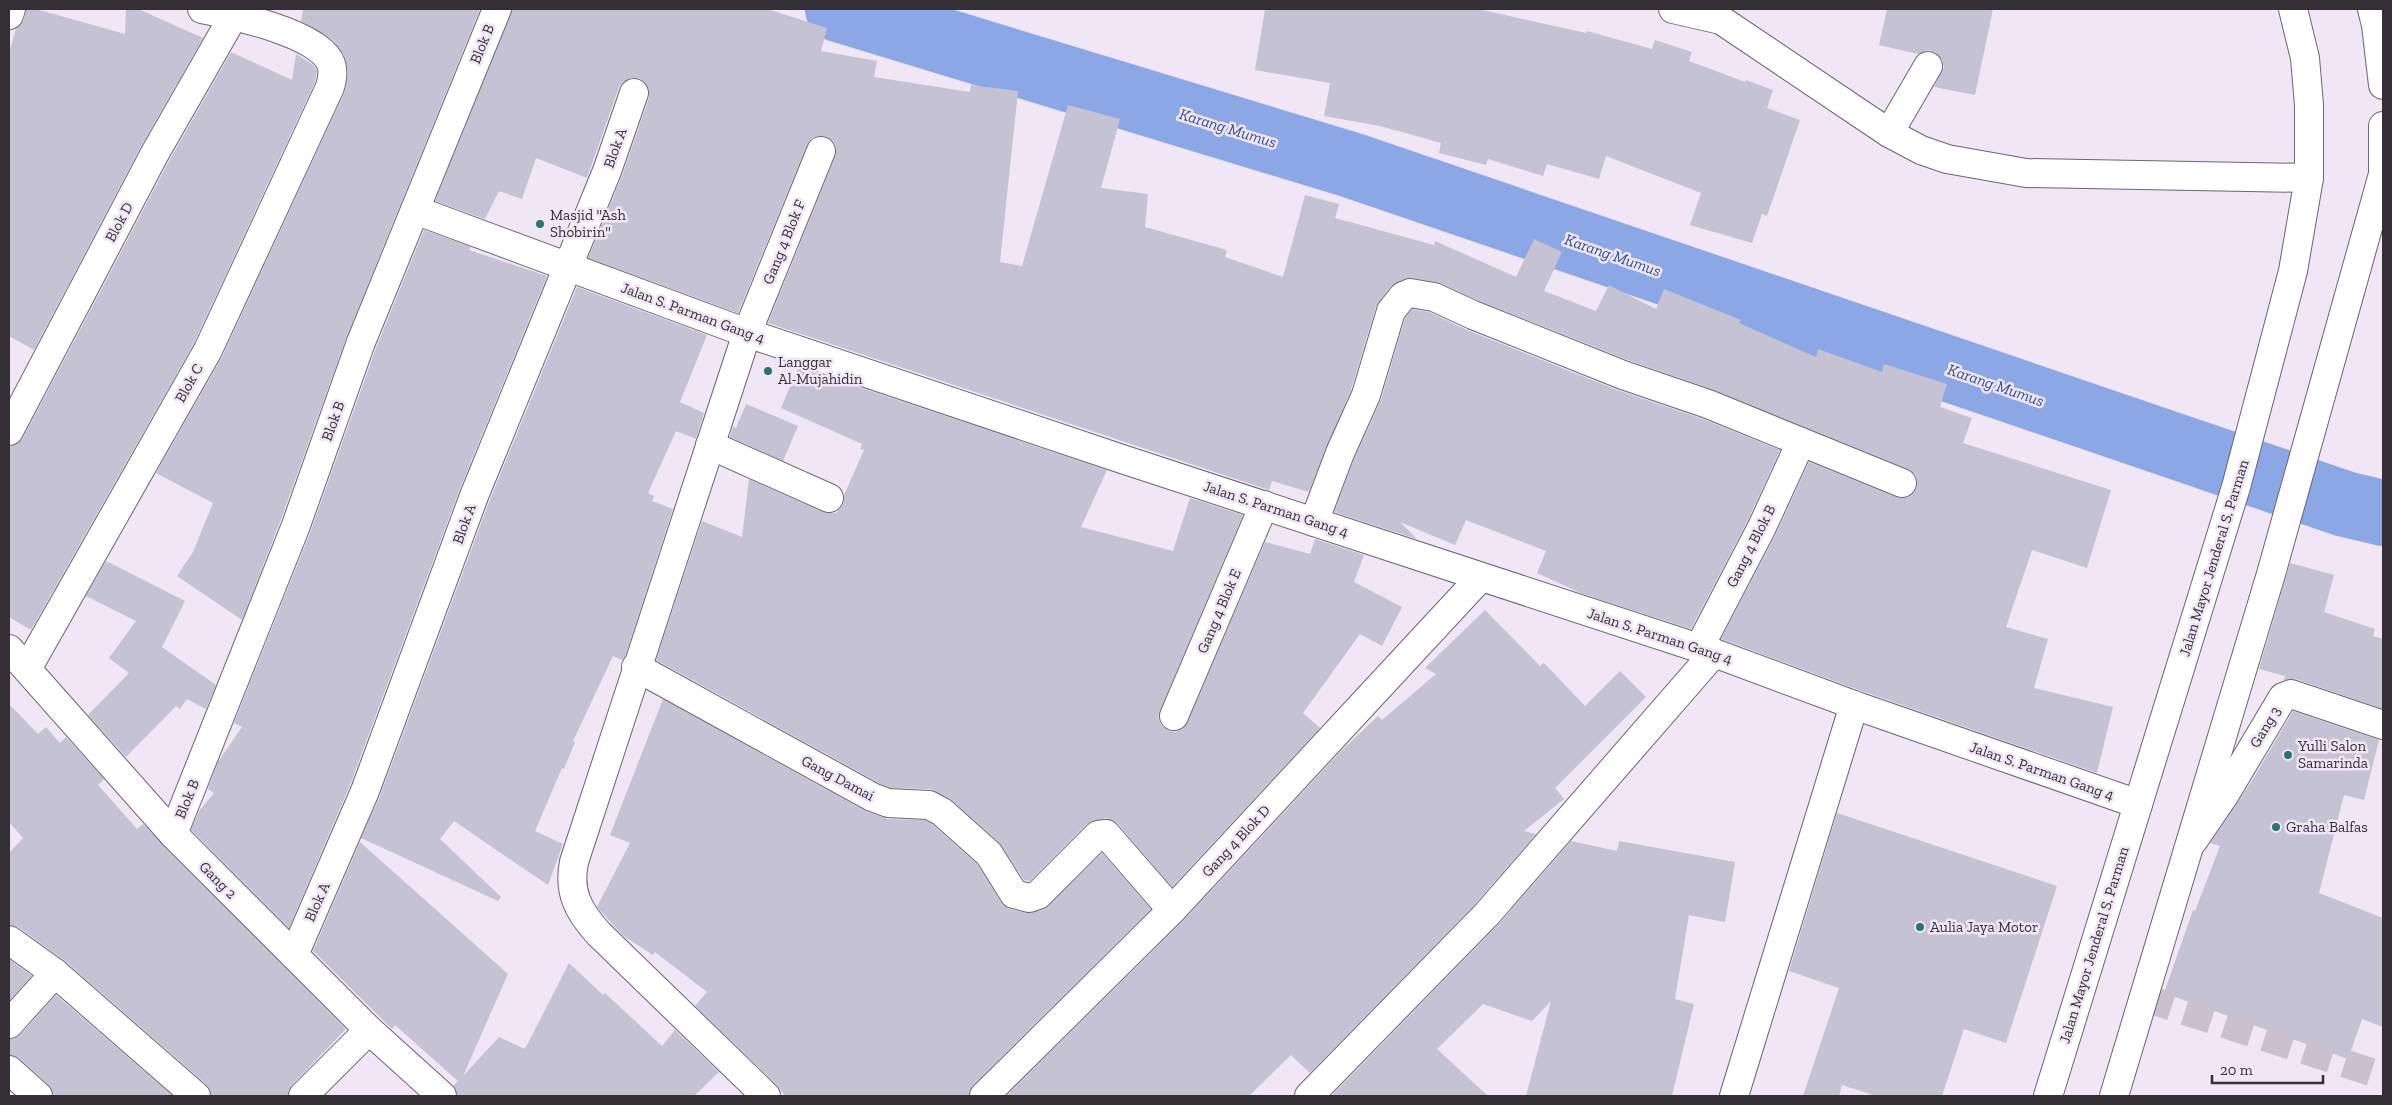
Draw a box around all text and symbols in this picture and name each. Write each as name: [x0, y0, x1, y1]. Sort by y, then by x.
street label: Blok B: [466, 22, 498, 66]
water label: Karang Mumus: [1177, 104, 1279, 152]
street label: Blok A: [600, 125, 631, 170]
street label: Gang 4 Blok F: [759, 197, 809, 287]
street label: Blok D: [101, 199, 137, 245]
place label: Masjid "Ash Shobirin": [550, 206, 626, 241]
marker: Masjid "Ash Shobirin": [534, 218, 546, 230]
water label: Karang Mumus: [1562, 230, 1664, 280]
street label: Jalan S. Parman Gang 4: [619, 279, 767, 347]
place label: Langgar Al-Mujahidin: [778, 353, 863, 388]
street label: Blok C: [171, 360, 207, 406]
water label: Karang Mumus: [1945, 360, 2047, 410]
marker: Langgar Al-Mujahidin: [762, 365, 774, 377]
street label: Blok B: [318, 399, 348, 443]
street label: Jalan Mayor Jenderal S. Parman: [2175, 457, 2253, 659]
street label: Jalan S. Parman Gang 4: [1201, 477, 1351, 541]
street label: Blok A: [449, 501, 480, 546]
street label: Gang 4 Blok B: [1722, 502, 1780, 590]
street label: Gang 4 Blok E: [1193, 566, 1245, 656]
street label: Jalan S. Parman Gang 4: [1585, 604, 1735, 668]
street label: Gang 3: [2246, 703, 2284, 751]
place label: Yulli Salon Samarinda: [2297, 737, 2368, 772]
street label: Jalan S. Parman Gang 4: [1967, 738, 2117, 804]
marker: Yulli Salon Samarinda: [2282, 749, 2294, 761]
street label: Gang Damai: [798, 751, 878, 805]
street label: Blok B: [171, 777, 203, 821]
street label: Gang 4 Blok D: [1198, 801, 1274, 881]
place label: Graha Balfas: [2286, 818, 2368, 836]
marker: Graha Balfas: [2270, 821, 2282, 833]
street label: Jalan Mayor Jenderal S. Parman: [2055, 844, 2133, 1046]
street label: Gang 2: [196, 858, 241, 903]
street label: Blok A: [300, 879, 334, 924]
place label: Aulia Jaya Motor: [1930, 918, 2038, 936]
marker: Aulia Jaya Motor: [1914, 921, 1926, 933]
scale bar: [2212, 1052, 2323, 1084]
text: 20 m: [2220, 1061, 2253, 1079]

